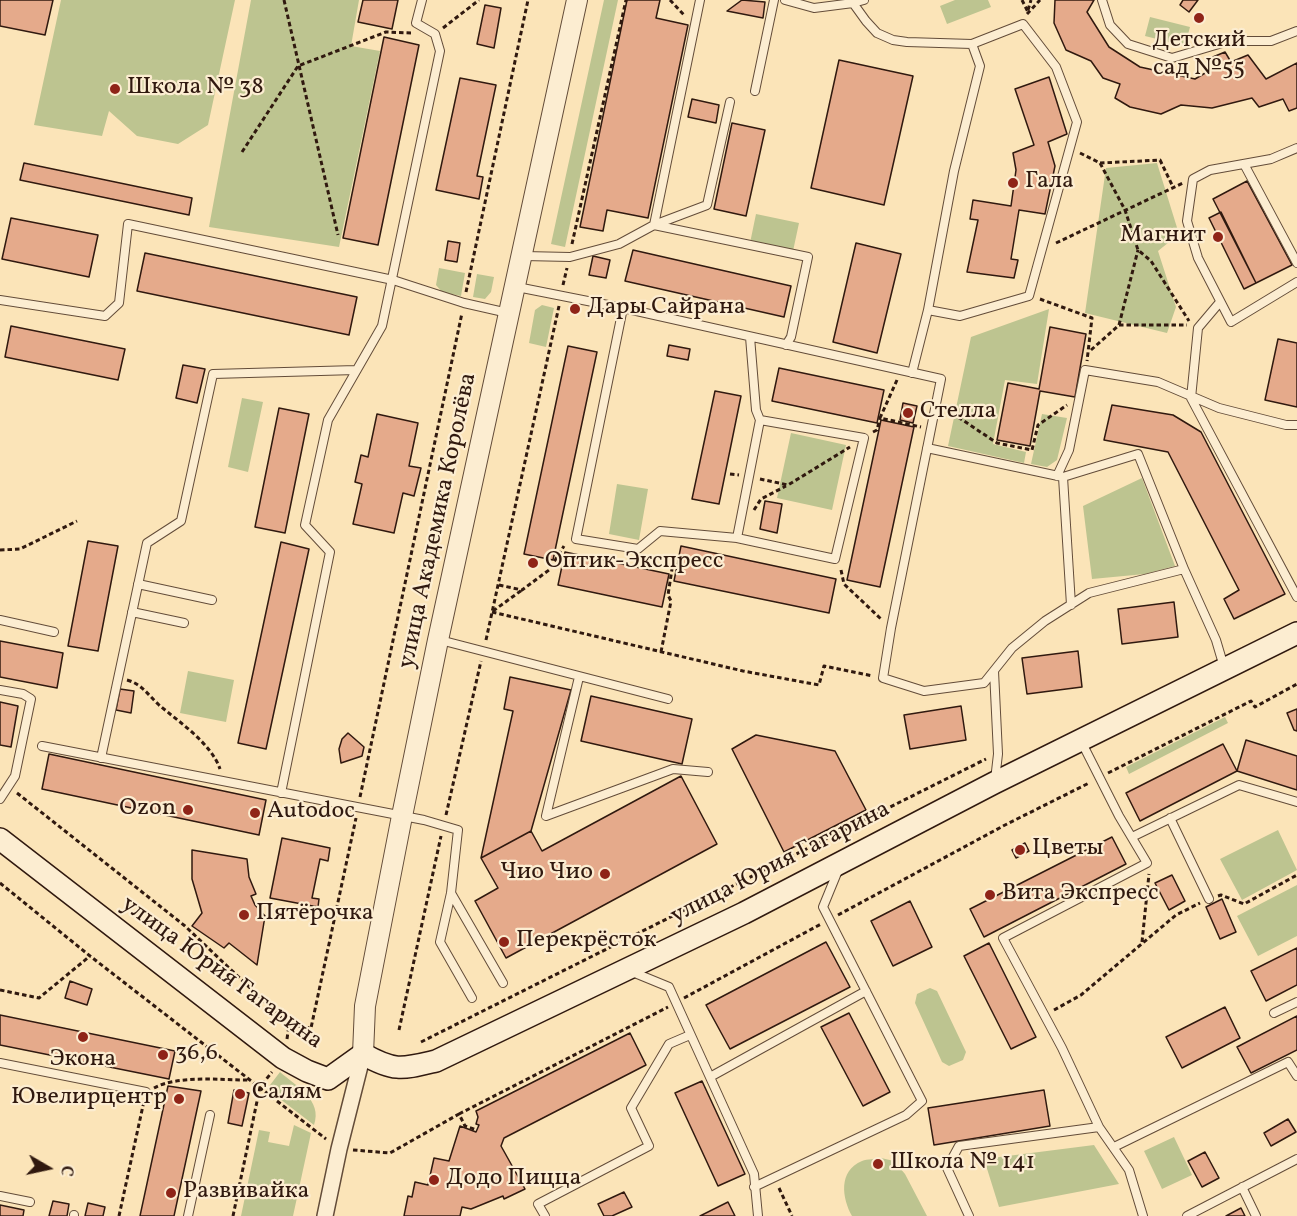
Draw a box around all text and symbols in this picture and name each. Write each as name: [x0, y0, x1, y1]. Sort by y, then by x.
marker: Детский сад №55: [1192, 11, 1206, 25]
place label: Детский сад №55: [1152, 28, 1246, 84]
place label: Школа № 38: [127, 75, 264, 103]
marker: Школа № 38: [108, 82, 122, 96]
place label: Гала: [1025, 169, 1074, 197]
marker: Гала: [1006, 176, 1020, 190]
place label: Магнит: [1120, 223, 1206, 251]
marker: Магнит: [1211, 230, 1225, 244]
place label: Дары Сайрана: [587, 295, 746, 323]
marker: Дары Сайрана: [568, 302, 582, 316]
street label: улица Академика Королёва: [394, 370, 484, 672]
place label: Стелла: [920, 399, 996, 427]
marker: Стелла: [901, 406, 915, 420]
place label: Оптик-Экспресс: [545, 549, 723, 577]
marker: Оптик-Экспресс: [526, 556, 540, 570]
place label: Ozon: [119, 796, 176, 824]
street label: улица Юрия Гагарина: [667, 796, 895, 932]
place label: Autodoc: [267, 799, 355, 827]
marker: Ozon: [181, 803, 195, 817]
marker: Autodoc: [248, 806, 262, 820]
place label: Цветы: [1032, 836, 1103, 864]
marker: Цветы: [1013, 843, 1027, 857]
place label: Чио Чио: [500, 860, 593, 888]
marker: Чио Чио: [598, 867, 612, 881]
place label: Вита Экспресс: [1002, 881, 1159, 909]
marker: Вита Экспресс: [983, 888, 997, 902]
street label: улица Юрия Гагарина: [115, 891, 327, 1057]
place label: Пятёрочка: [256, 901, 374, 929]
marker: Пятёрочка: [237, 908, 251, 922]
place label: Перекрёсток: [516, 928, 657, 956]
marker: Перекрёсток: [497, 935, 511, 949]
marker: Экона: [76, 1030, 90, 1044]
place label: 36,6: [175, 1041, 218, 1069]
place label: Экона: [50, 1047, 116, 1075]
marker: 36,6: [156, 1048, 170, 1062]
place label: Салям: [252, 1080, 322, 1108]
place label: Ювелирцентр: [11, 1085, 167, 1113]
marker: Салям: [233, 1087, 247, 1101]
marker: Ювелирцентр: [172, 1092, 186, 1106]
north arrow: [18, 1138, 78, 1198]
place label: Школа № 141: [890, 1150, 1035, 1178]
marker: Школа № 141: [871, 1157, 885, 1171]
text: С: [54, 1164, 77, 1178]
place label: Додо Пицца: [446, 1166, 581, 1194]
marker: Додо Пицца: [427, 1173, 441, 1187]
place label: Развивайка: [183, 1179, 310, 1207]
marker: Развивайка: [164, 1186, 178, 1200]

